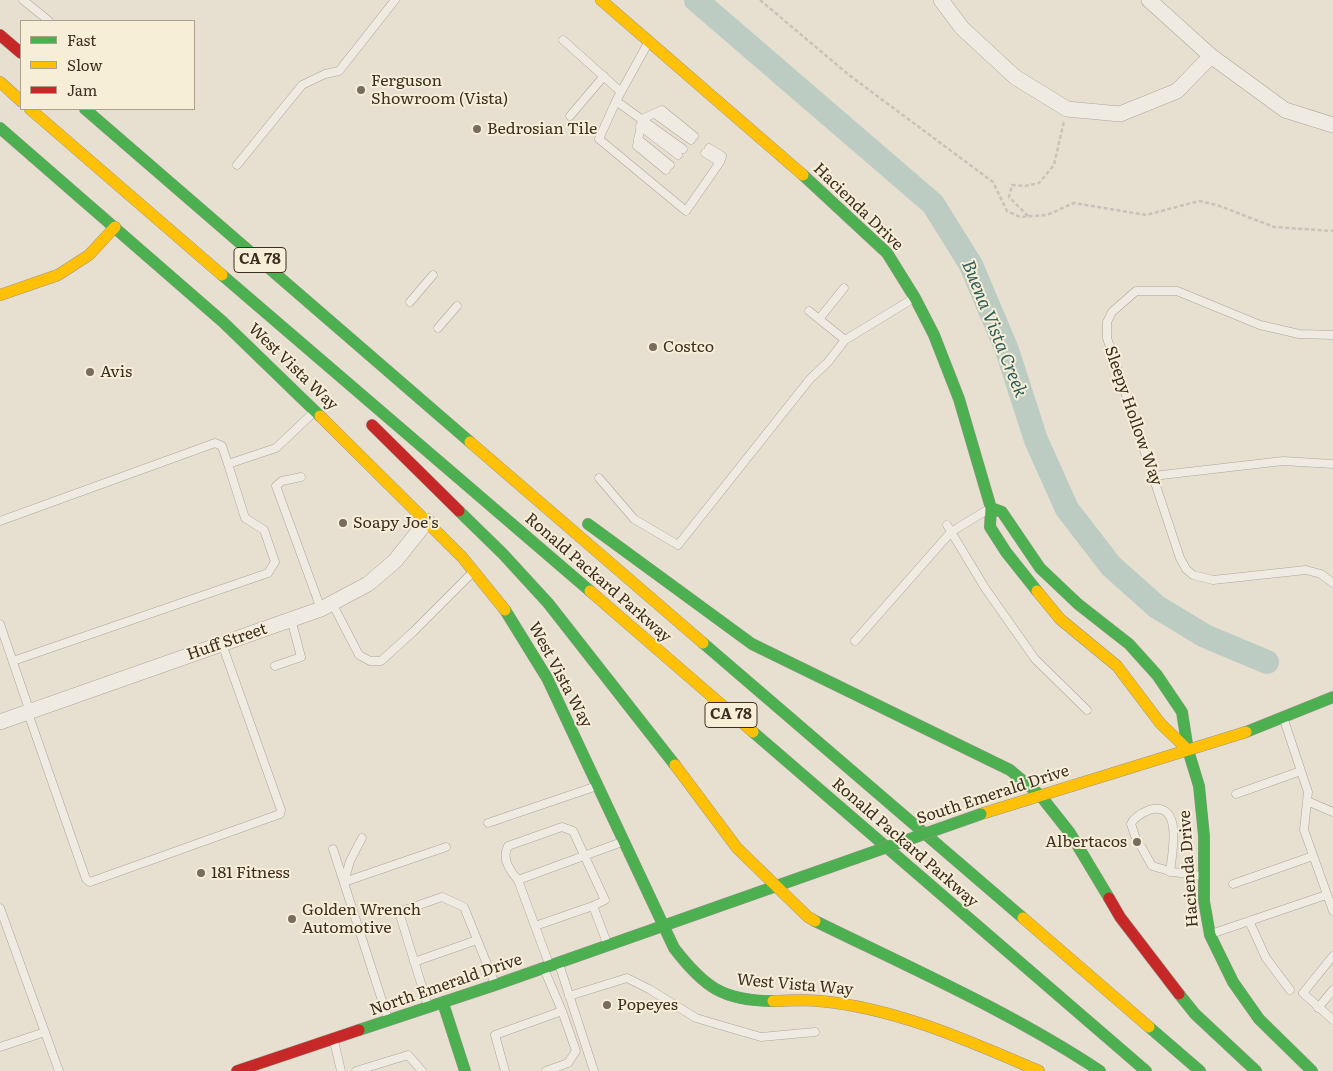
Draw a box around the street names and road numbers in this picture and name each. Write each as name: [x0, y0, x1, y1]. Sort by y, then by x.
street label: Hacienda Drive: [809, 159, 907, 255]
road number: CA 78: [234, 248, 286, 272]
street label: West Vista Way: [244, 319, 342, 415]
street label: Sleepy Hollow Way: [1100, 344, 1166, 488]
street label: Ronald Packard Parkway: [521, 509, 675, 647]
street label: Huff Street: [184, 619, 270, 665]
street label: West Vista Way: [524, 619, 596, 731]
road number: CA 78: [705, 702, 757, 728]
street label: South Emerald Drive: [914, 761, 1072, 829]
street label: Ronald Packard Parkway: [828, 774, 982, 912]
street label: Hacienda Drive: [1175, 810, 1203, 928]
street label: North Emerald Drive: [367, 950, 525, 1020]
street label: West Vista Way: [736, 970, 854, 1000]

